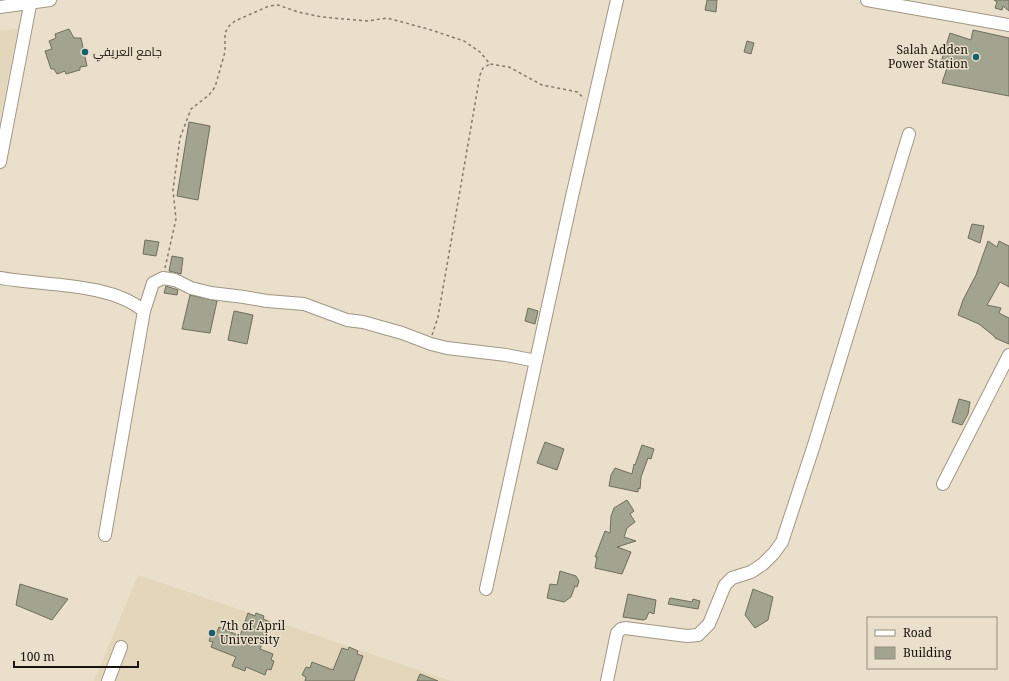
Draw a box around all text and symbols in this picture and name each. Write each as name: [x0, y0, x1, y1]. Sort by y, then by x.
place label: Salah Adden Power Station: [888, 41, 968, 72]
place label: جامع العريفي: [93, 43, 162, 62]
marker: جامع العريفي: [80, 47, 90, 57]
marker: Salah Adden Power Station: [971, 52, 981, 62]
place label: 7th of April University: [220, 617, 285, 648]
legend: [867, 617, 997, 669]
text: Road: [903, 624, 933, 641]
marker: 7th of April University: [207, 628, 217, 638]
scale bar: [14, 643, 138, 669]
text: Building: [903, 644, 952, 661]
text: 100 m: [20, 648, 55, 665]

